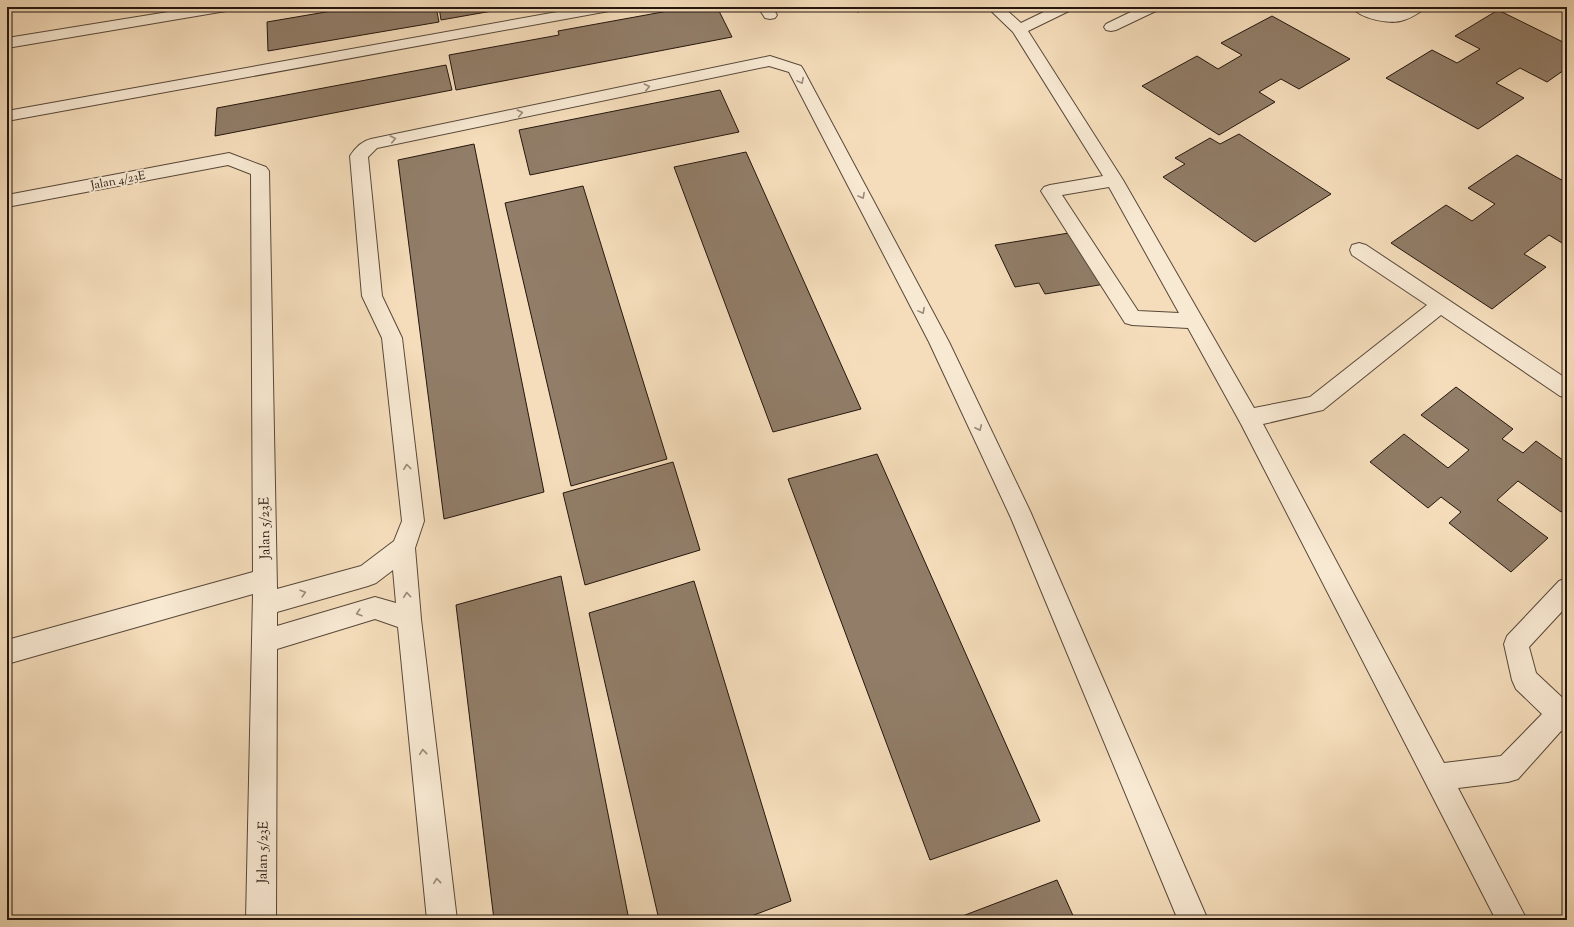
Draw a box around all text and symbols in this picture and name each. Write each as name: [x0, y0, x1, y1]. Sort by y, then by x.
one-way arrow: [796, 77, 804, 84]
one-way arrow: [644, 83, 650, 91]
one-way arrow: [517, 109, 523, 118]
one-way arrow: [389, 136, 396, 144]
street label: Jalan 4/23E: [88, 167, 148, 195]
one-way arrow: [857, 192, 864, 199]
one-way arrow: [918, 307, 925, 314]
one-way arrow: [974, 423, 982, 431]
one-way arrow: [402, 464, 411, 470]
street label: Jalan 5/23E: [255, 496, 277, 560]
one-way arrow: [299, 590, 306, 598]
one-way arrow: [403, 592, 412, 598]
one-way arrow: [355, 608, 362, 617]
one-way arrow: [419, 749, 428, 755]
street label: Jalan 5/23E: [253, 820, 275, 884]
one-way arrow: [433, 878, 442, 884]

